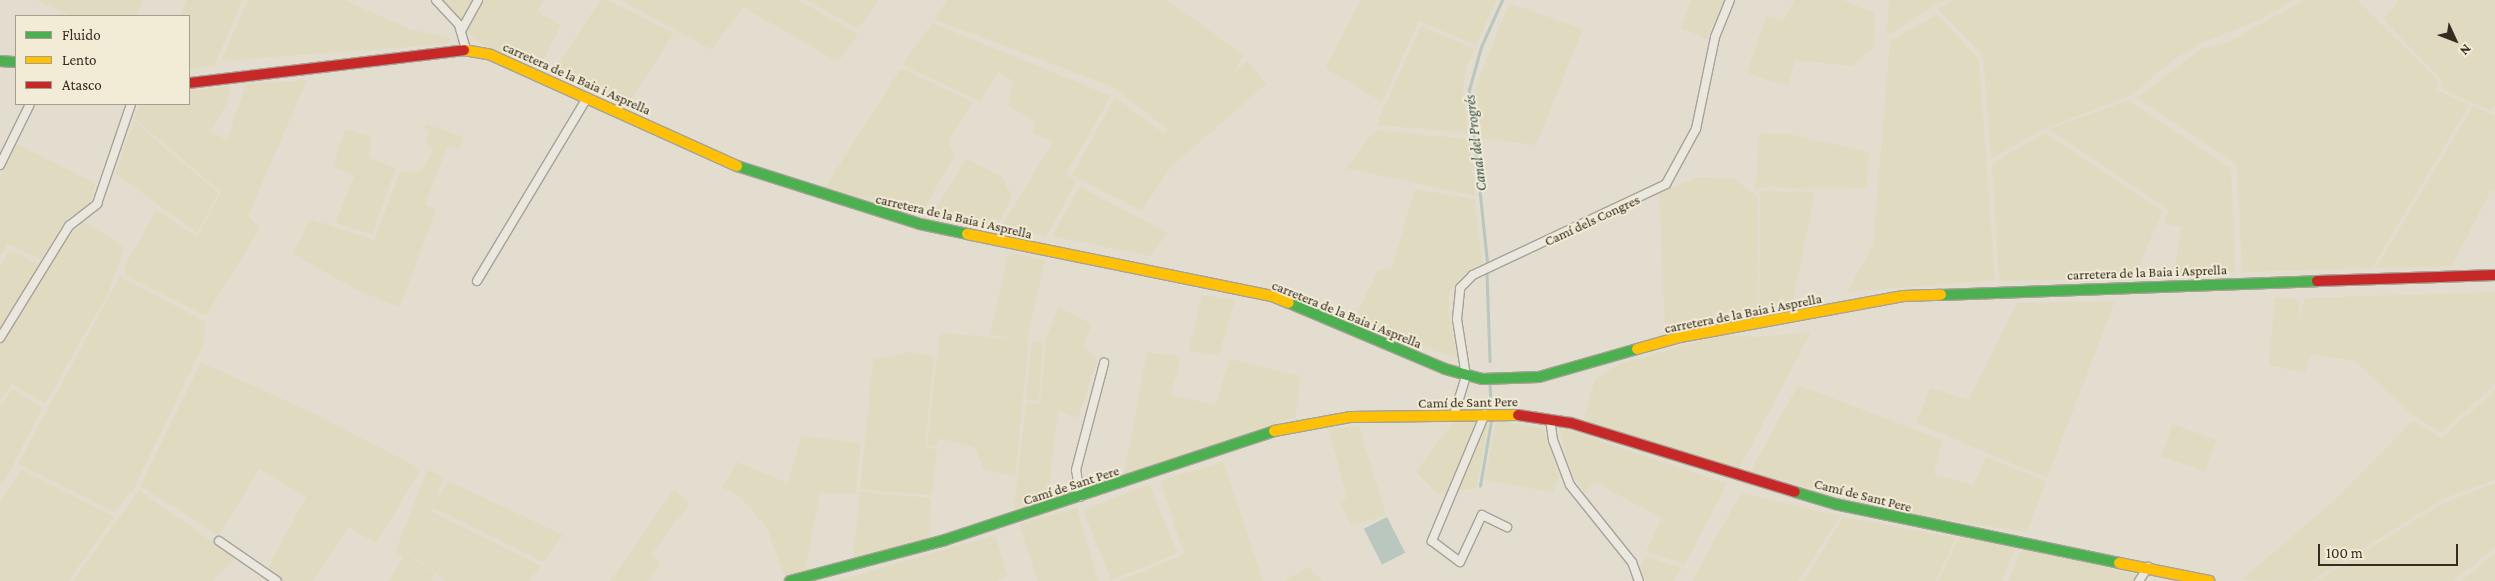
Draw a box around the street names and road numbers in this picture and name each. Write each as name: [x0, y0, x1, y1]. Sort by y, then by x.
street label: carretera de la Baia i Asprella: [500, 38, 654, 118]
street label: carretera de la Baia i Asprella: [874, 190, 1034, 242]
street label: Camí dels Congres: [1542, 191, 1642, 249]
street label: carretera de la Baia i Asprella: [2067, 261, 2227, 283]
street label: carretera de la Baia i Asprella: [1270, 276, 1424, 352]
street label: carretera de la Baia i Asprella: [1663, 289, 1823, 337]
street label: Camí de Sant Pere: [1418, 393, 1518, 411]
street label: Camí de Sant Pere: [1021, 462, 1121, 508]
street label: Camí de Sant Pere: [1813, 475, 1913, 515]

